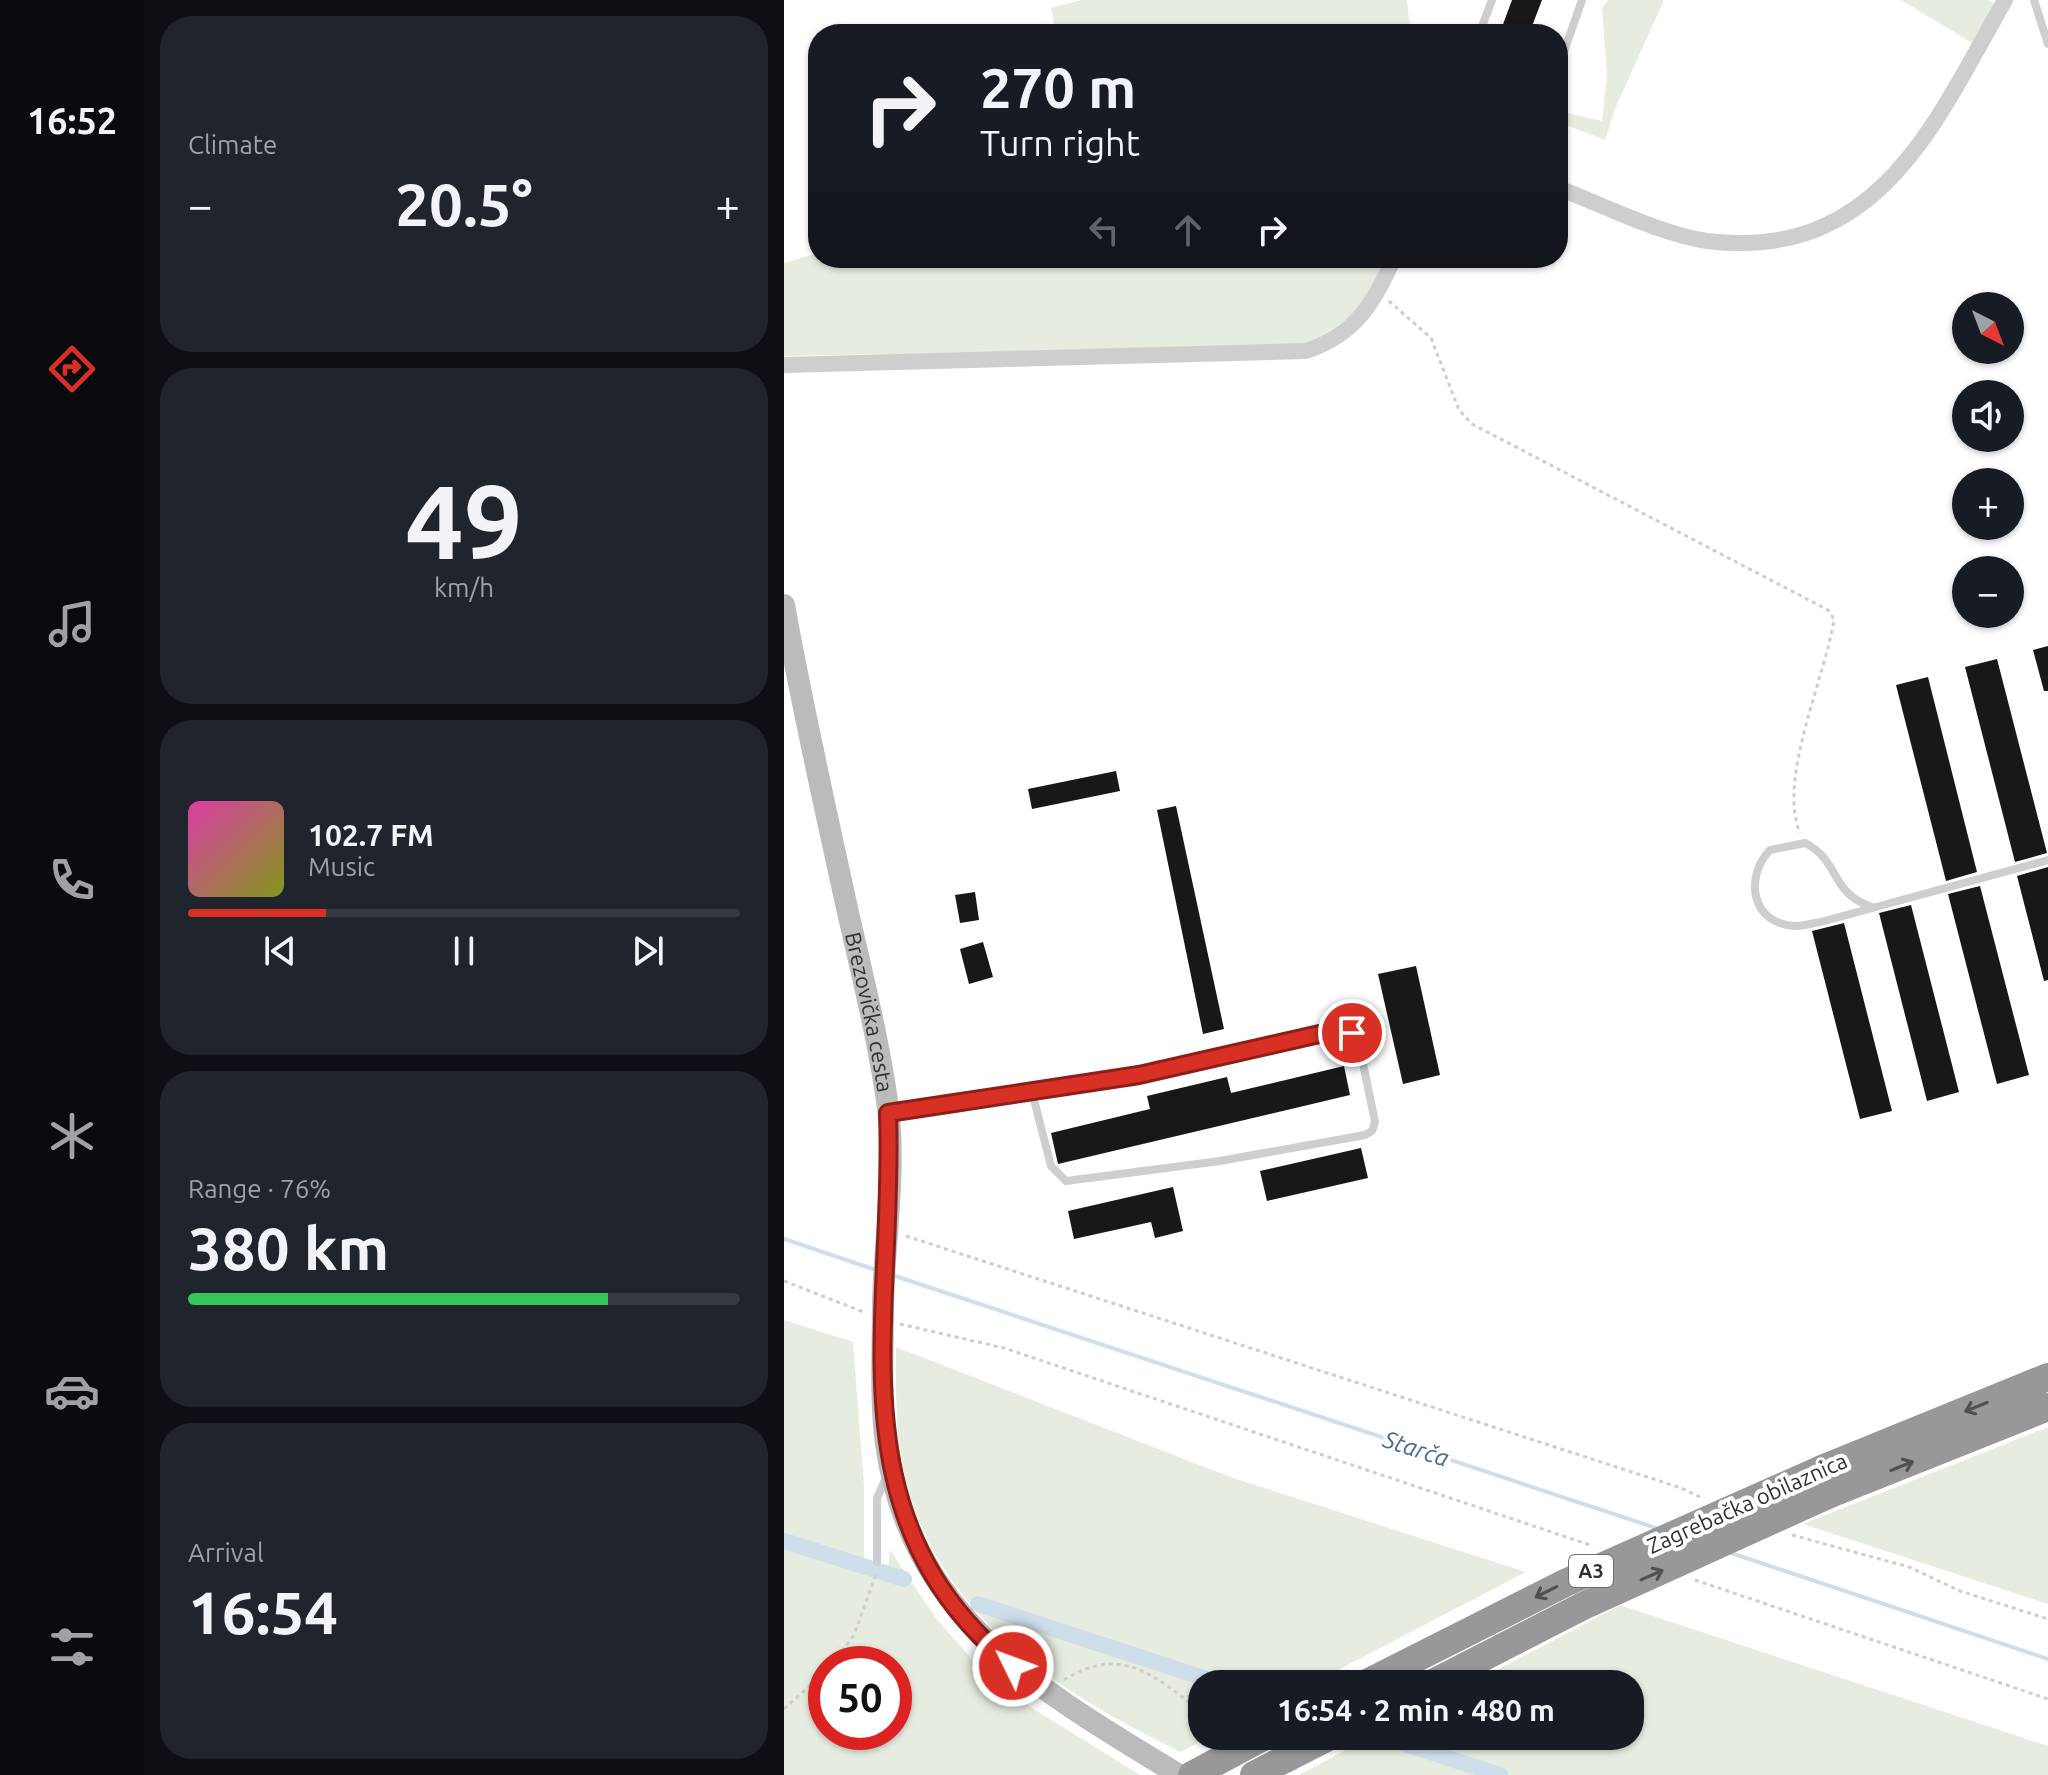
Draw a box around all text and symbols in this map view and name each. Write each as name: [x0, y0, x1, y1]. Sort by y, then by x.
icon: right: [848, 56, 952, 160]
text: 270 m: [980, 56, 1136, 119]
text: 16:52: [27, 100, 117, 141]
text: Turn right: [980, 122, 1140, 163]
text: Climate: [188, 130, 277, 159]
text: 20.5°: [395, 170, 533, 237]
text: −: [188, 180, 213, 229]
text: +: [715, 180, 740, 229]
icon: left: [1082, 208, 1126, 252]
icon: ahead: [1166, 208, 1210, 252]
icon: right: [1250, 208, 1294, 252]
north arrow: [1952, 292, 2024, 364]
map controls: [1952, 292, 2024, 628]
icon: directions: [44, 341, 100, 397]
button: sound: [1952, 380, 2024, 452]
text: 49: [405, 462, 523, 579]
button: +: [1952, 468, 2024, 540]
button: −: [1952, 556, 2024, 628]
text: km/h: [434, 573, 494, 602]
icon: music: [44, 596, 100, 652]
text: 102.7 FM: [308, 818, 434, 852]
icon: phone: [44, 852, 100, 908]
text: Music: [308, 852, 375, 881]
icon: previous: [258, 929, 302, 973]
icon: pause: [442, 929, 486, 973]
icon: next: [626, 929, 670, 973]
street label: Brezovička cesta: [841, 929, 899, 1094]
pin: [1318, 999, 1386, 1067]
icon: arrive: [1330, 1011, 1374, 1055]
icon: climate: [44, 1108, 100, 1164]
text: Range · 76%: [188, 1174, 331, 1203]
text: 380 km: [188, 1214, 389, 1281]
icon: car: [44, 1363, 100, 1419]
one-way arrow: [1964, 1400, 1989, 1415]
water label: Starča: [1379, 1425, 1452, 1472]
street label: Zagrebačka obilaznica: [1643, 1447, 1851, 1558]
one-way arrow: [1889, 1457, 1914, 1472]
text: Arrival: [188, 1538, 264, 1567]
road number: A3: [1569, 1555, 1613, 1587]
one-way arrow: [1639, 1567, 1663, 1582]
text: 16:54: [188, 1578, 338, 1645]
one-way arrow: [1535, 1585, 1559, 1600]
icon: filters: [44, 1619, 100, 1675]
position arrow: [971, 1624, 1055, 1708]
speed limit sign: 50: [808, 1646, 912, 1750]
text: 16:54 · 2 min · 480 m: [1277, 1693, 1555, 1727]

